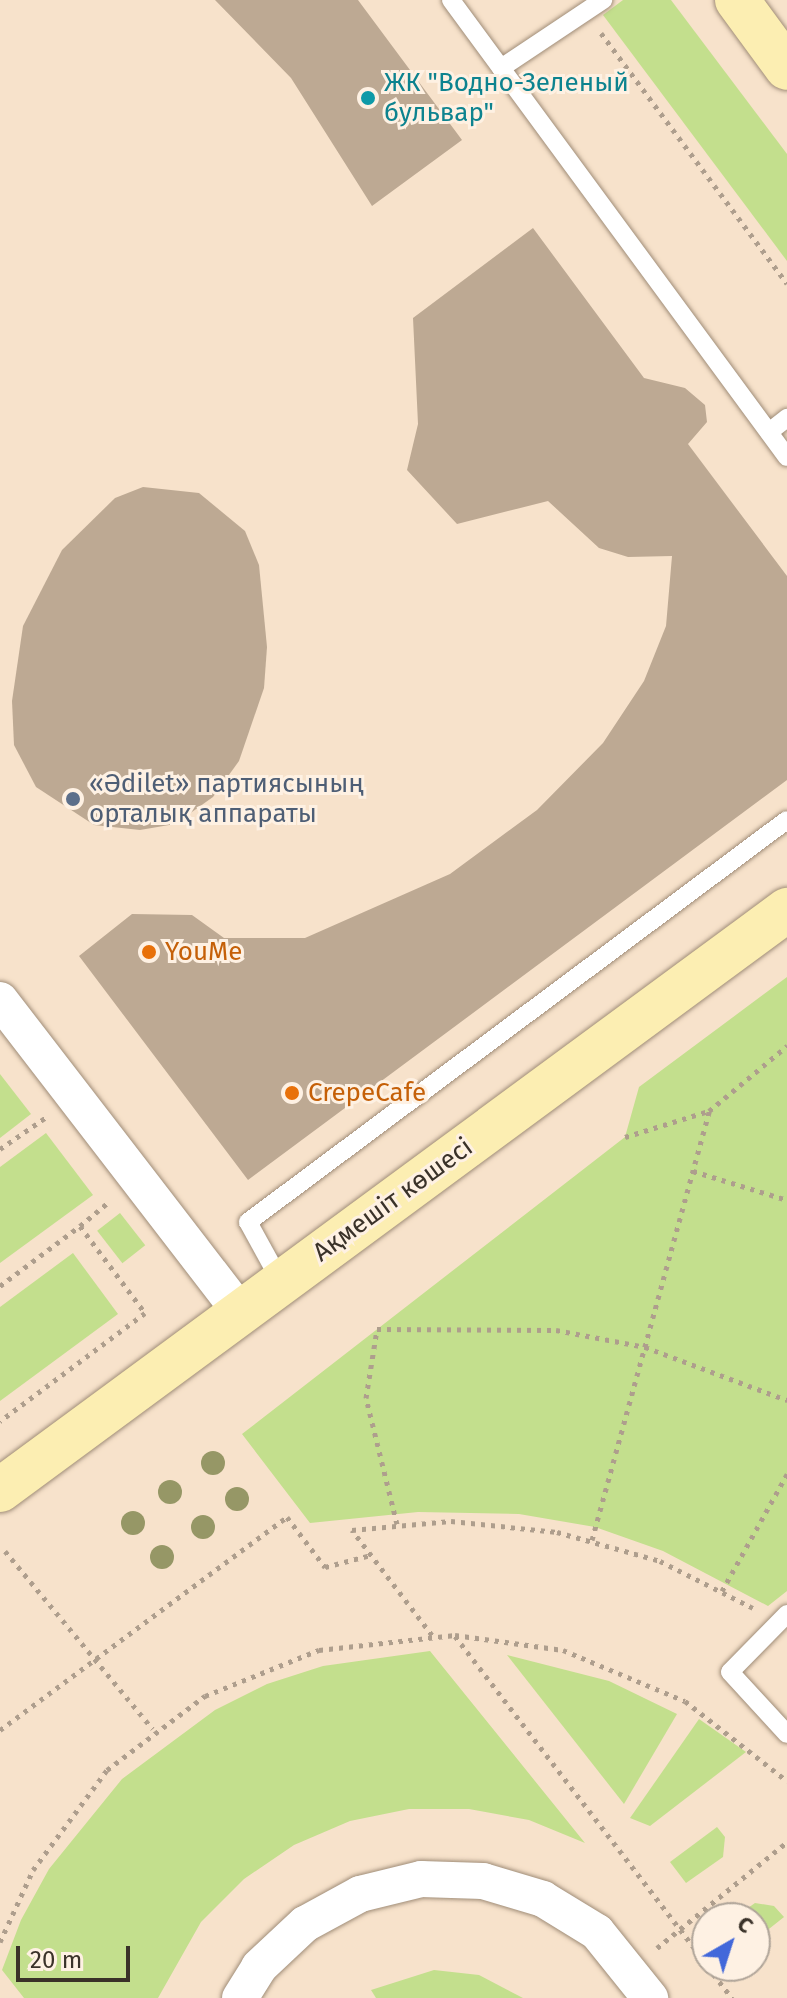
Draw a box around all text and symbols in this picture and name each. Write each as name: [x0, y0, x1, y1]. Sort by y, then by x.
place label: ЖК "Водно-Зеленый бульвар": [384, 67, 629, 128]
marker: ЖК "Водно-Зеленый бульвар": [359, 89, 377, 107]
place label: «Әdilet» партиясының орталық аппараты: [89, 768, 364, 830]
marker: «Әdilet» партиясының орталық аппараты: [64, 790, 82, 808]
place label: YouMe: [165, 936, 242, 968]
marker: YouMe: [140, 943, 158, 961]
place label: CrepeCafe: [308, 1077, 426, 1109]
marker: CrepeCafe: [283, 1084, 301, 1102]
street label: Ақмешіт көшесі: [307, 1132, 479, 1268]
north arrow: [691, 1902, 771, 1982]
text: С: [732, 1910, 759, 1939]
scale bar: [20, 1930, 134, 1980]
text: 20 m: [30, 1946, 82, 1974]

